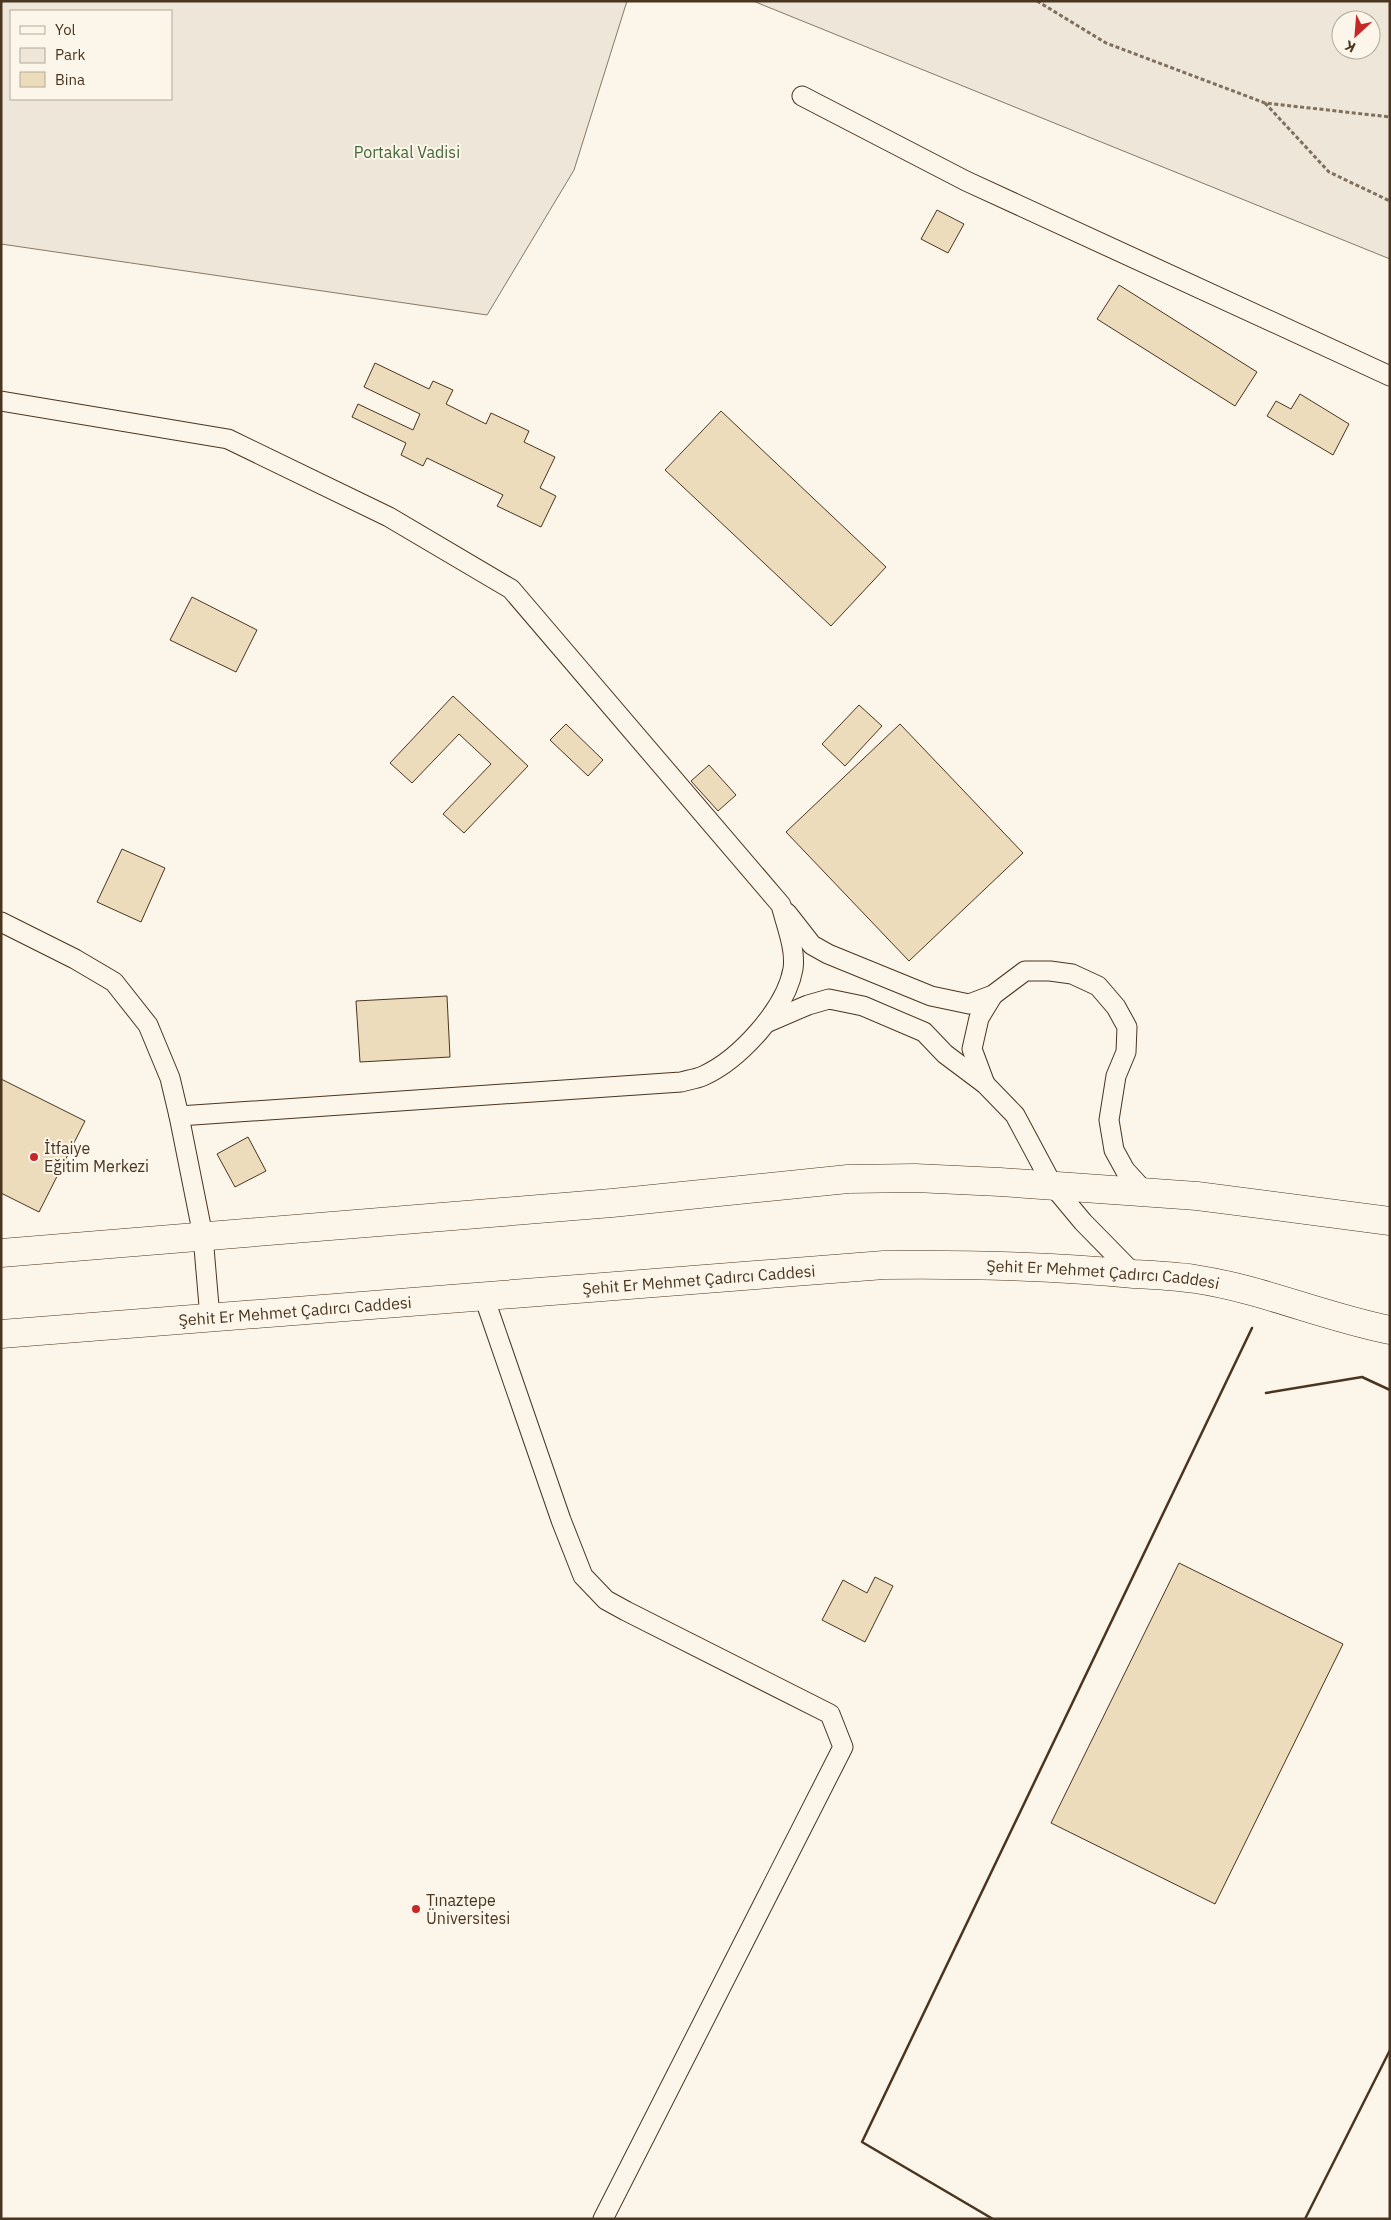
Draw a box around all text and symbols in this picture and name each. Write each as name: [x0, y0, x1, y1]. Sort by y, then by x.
legend: [10, 10, 172, 100]
north arrow: [1331, 10, 1381, 60]
text: Yol: [55, 20, 76, 39]
text: K: [1342, 36, 1359, 57]
text: Park: [55, 45, 85, 64]
text: Bina: [55, 70, 85, 89]
park label: Portakal Vadisi: [354, 142, 460, 162]
place label: İtfaiye Eğitim Merkezi: [44, 1138, 149, 1176]
marker: İtfaiye Eğitim Merkezi: [28, 1151, 40, 1163]
street label: Şehit Er Mehmet Çadırcı Caddesi: [986, 1255, 1221, 1293]
street label: Şehit Er Mehmet Çadırcı Caddesi: [582, 1260, 816, 1299]
street label: Şehit Er Mehmet Çadırcı Caddesi: [178, 1292, 412, 1330]
place label: Tınaztepe Üniversitesi: [426, 1890, 510, 1928]
marker: Tınaztepe Üniversitesi: [410, 1903, 422, 1915]

